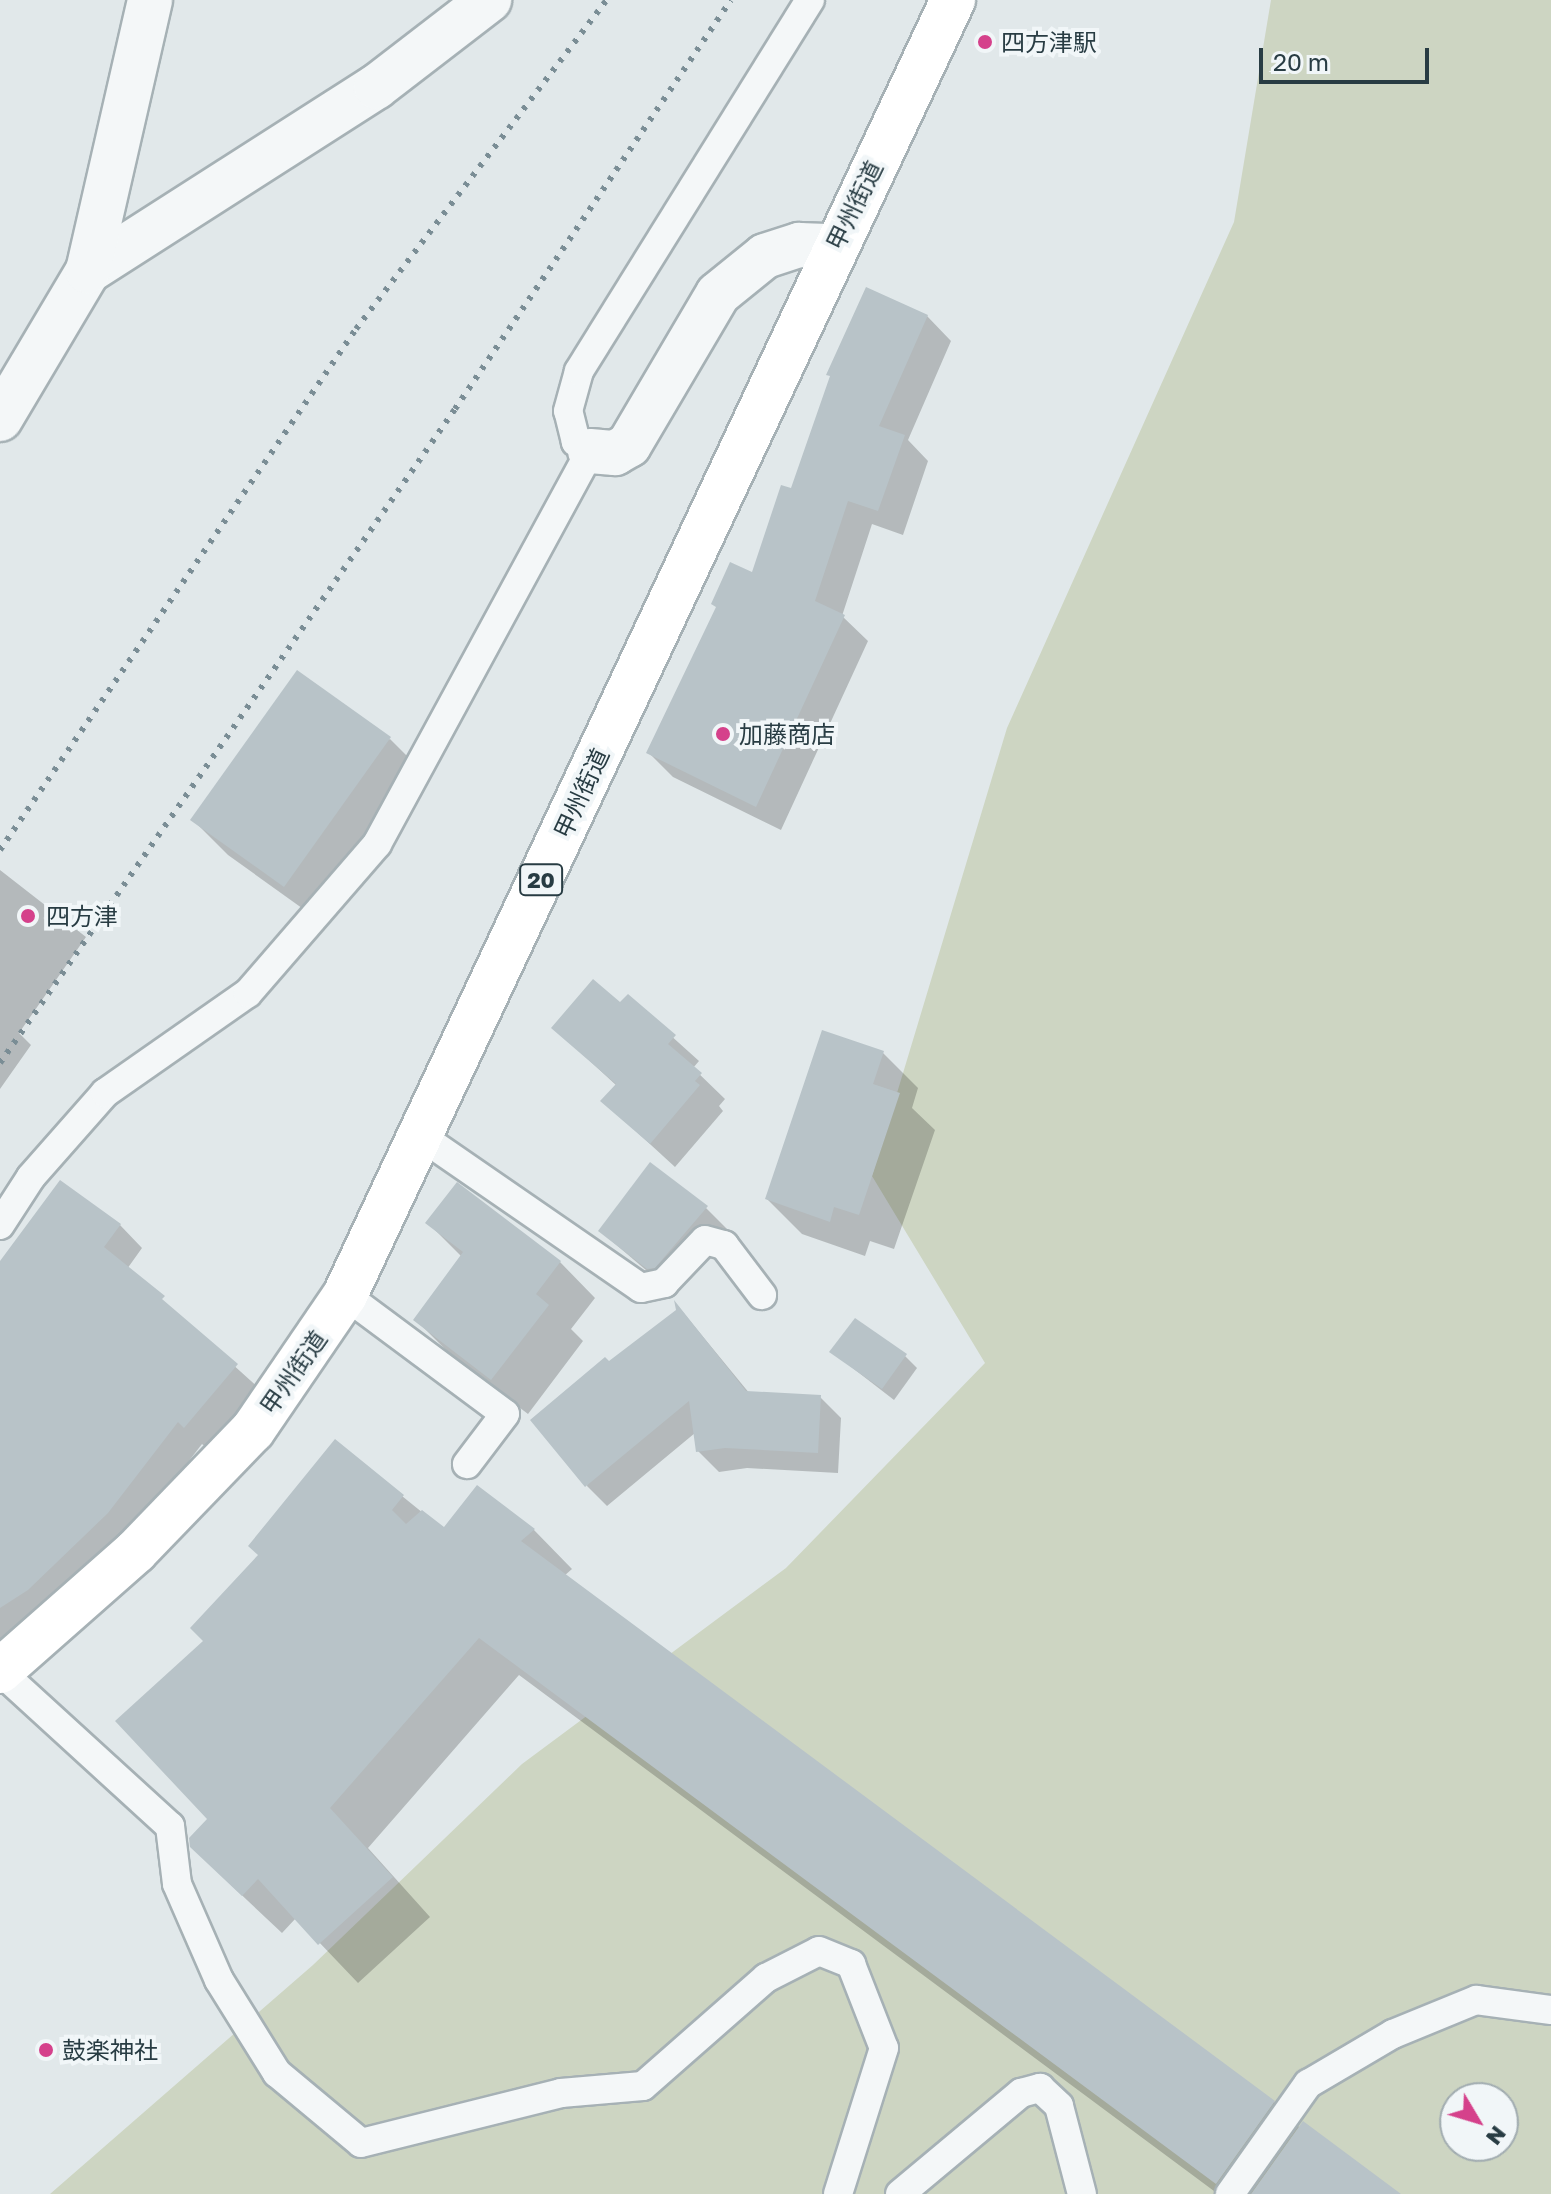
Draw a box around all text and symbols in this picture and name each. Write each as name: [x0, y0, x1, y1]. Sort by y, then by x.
place label: 四方津駅: [1001, 28, 1097, 56]
scale bar: [1263, 32, 1433, 82]
marker: 四方津駅: [976, 33, 994, 51]
text: 20 m: [1273, 47, 1329, 76]
street label: 甲州街道: [820, 156, 888, 254]
place label: 加藤商店: [739, 720, 835, 748]
marker: 加藤商店: [714, 725, 732, 743]
street label: 甲州街道: [548, 743, 614, 843]
road number: 20: [519, 862, 563, 898]
place label: 四方津: [46, 902, 118, 930]
marker: 四方津: [17, 905, 39, 927]
street label: 甲州街道: [254, 1324, 332, 1420]
place label: 鼓楽神社: [62, 2036, 158, 2064]
marker: 鼓楽神社: [37, 2041, 55, 2059]
north arrow: [1439, 2082, 1519, 2162]
text: N: [1481, 2121, 1513, 2151]

